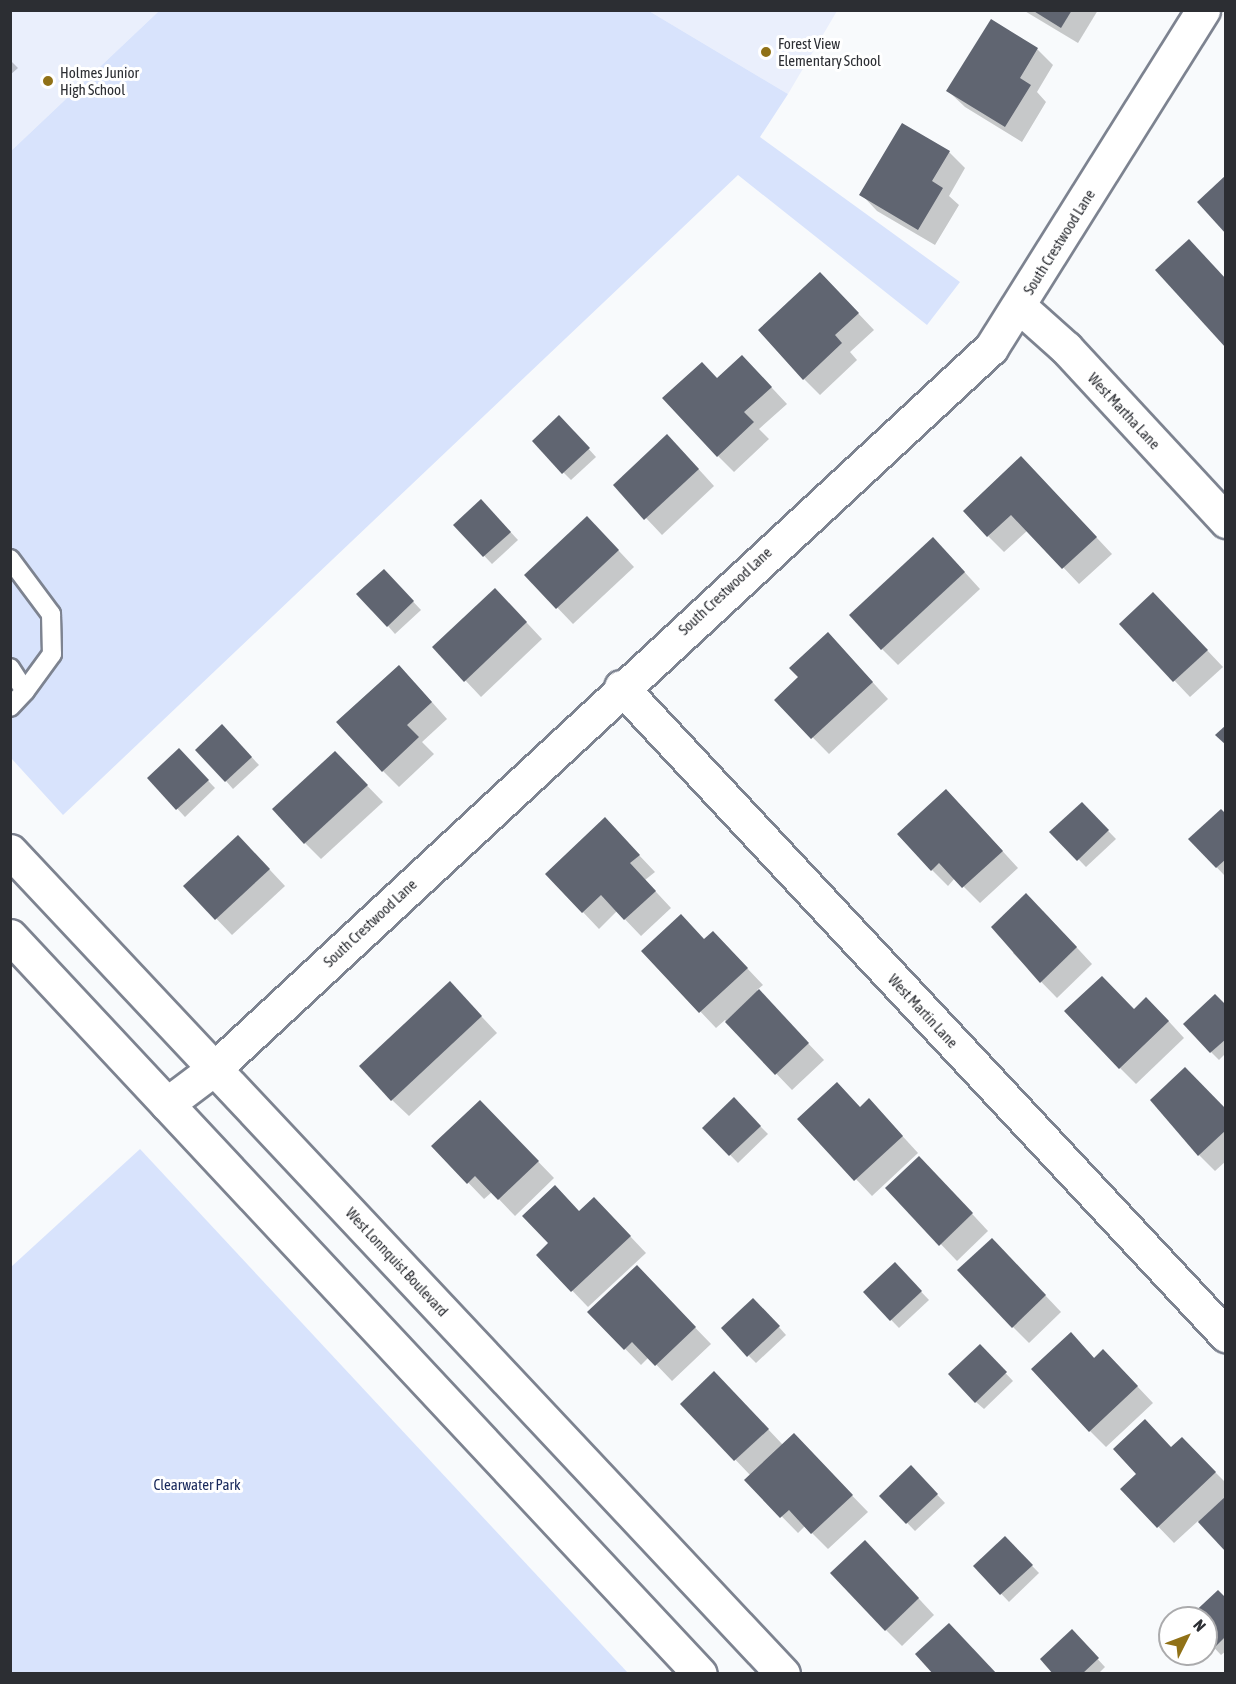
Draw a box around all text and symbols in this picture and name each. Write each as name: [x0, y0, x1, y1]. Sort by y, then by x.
place label: Forest View Elementary School: [778, 34, 881, 69]
marker: Forest View Elementary School: [759, 45, 773, 59]
place label: Holmes Junior High School: [60, 63, 139, 98]
marker: Holmes Junior High School: [41, 74, 55, 88]
street label: South Crestwood Lane: [1019, 186, 1099, 298]
street label: West Martha Lane: [1084, 369, 1164, 453]
street label: South Crestwood Lane: [675, 543, 775, 639]
street label: South Crestwood Lane: [320, 875, 420, 971]
street label: West Martin Lane: [884, 970, 962, 1052]
street label: West Lonnquist Boulevard: [342, 1204, 452, 1320]
park label: Clearwater Park: [153, 1476, 241, 1494]
north arrow: [1158, 1606, 1218, 1666]
text: N: [1190, 1616, 1210, 1635]

